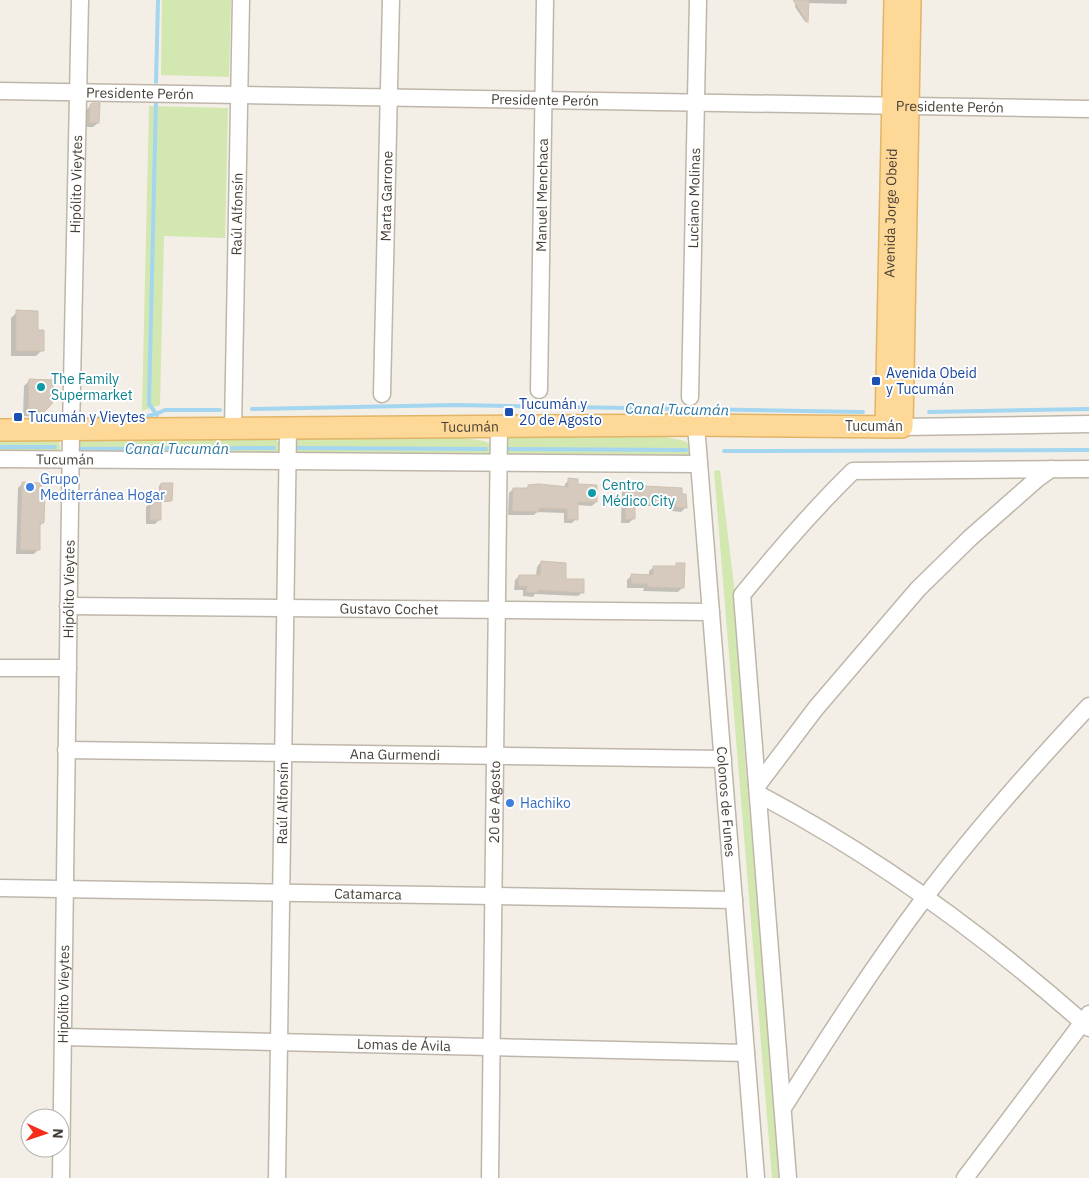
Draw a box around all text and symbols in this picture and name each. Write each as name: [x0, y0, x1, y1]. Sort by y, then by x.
street label: Presidente Perón: [86, 83, 194, 103]
street label: Presidente Perón: [491, 90, 599, 110]
street label: Presidente Perón: [896, 97, 1004, 117]
street label: Hipólito Vieytes: [66, 134, 86, 234]
street label: Manuel Menchaca: [532, 138, 552, 252]
street label: Luciano Molinas: [684, 147, 704, 249]
street label: Avenida Jorge Obeid: [880, 148, 901, 278]
street label: Marta Garrone: [376, 150, 397, 242]
street label: Raúl Alfonsín: [227, 173, 247, 256]
place label: Avenida Obeid y Tucumán: [886, 364, 977, 398]
place label: The Family Supermarket: [51, 370, 133, 404]
marker: Avenida Obeid y Tucumán: [870, 375, 882, 387]
marker: The Family Supermarket: [35, 381, 47, 393]
place label: Tucumán y 20 de Agosto: [519, 395, 602, 429]
water label: Canal Tucumán: [625, 399, 729, 419]
marker: Tucumán y 20 de Agosto: [503, 406, 515, 418]
place label: Tucumán y Vieytes: [28, 408, 146, 426]
marker: Tucumán y Vieytes: [12, 411, 24, 423]
street label: Tucumán: [441, 417, 499, 436]
street label: Tucumán: [845, 417, 903, 435]
water label: Canal Tucumán: [125, 439, 229, 458]
street label: Tucumán: [36, 450, 94, 469]
place label: Grupo Mediterránea Hogar: [40, 470, 165, 504]
place label: Centro Médico City: [602, 476, 675, 510]
marker: Grupo Mediterránea Hogar: [24, 481, 36, 493]
marker: Centro Médico City: [586, 487, 598, 499]
street label: Hipólito Vieytes: [59, 539, 79, 639]
street label: Gustavo Cochet: [339, 600, 439, 618]
street label: Ana Gurmendi: [350, 745, 440, 764]
street label: Colonos de Funes: [713, 746, 739, 858]
street label: 20 de Agosto: [485, 760, 504, 844]
street label: Raúl Alfonsín: [273, 762, 292, 845]
place label: Hachiko: [520, 794, 571, 812]
marker: Hachiko: [504, 797, 516, 809]
street label: Catamarca: [334, 884, 403, 904]
street label: Hipólito Vieytes: [54, 944, 73, 1043]
street label: Lomas de Ávila: [357, 1035, 452, 1055]
north arrow: [20, 1108, 70, 1158]
text: N: [49, 1128, 67, 1139]

